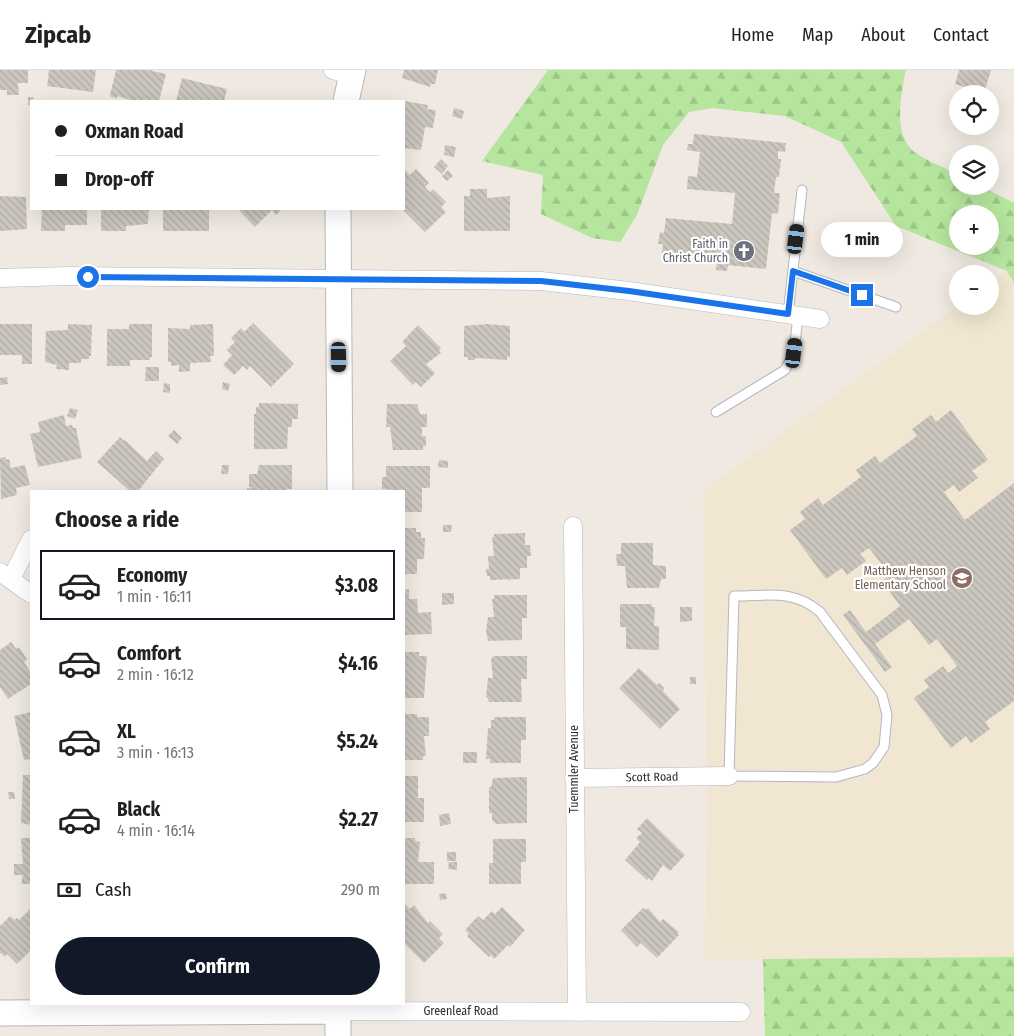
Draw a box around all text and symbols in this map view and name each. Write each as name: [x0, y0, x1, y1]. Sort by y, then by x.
text: Zipcab: [25, 21, 91, 49]
text: Home: [731, 24, 774, 46]
text: Map: [802, 24, 833, 46]
text: About: [861, 24, 905, 46]
text: Contact: [933, 24, 989, 46]
map controls: [949, 85, 999, 315]
button: locate: [949, 85, 999, 135]
text: Oxman Road: [85, 120, 184, 143]
button: layers: [949, 145, 999, 195]
text: Drop-off: [85, 168, 153, 191]
button: +: [949, 205, 999, 255]
callout: 1 min: [821, 222, 903, 258]
car: [786, 223, 805, 255]
text: 1 min: [845, 230, 879, 249]
place label: Faith in Christ Church: [663, 237, 728, 265]
church icon: Faith in Christ Church: [732, 239, 756, 263]
button: −: [949, 265, 999, 315]
route start: [77, 266, 99, 288]
route end: [851, 284, 873, 306]
car: [784, 337, 803, 369]
car: [331, 342, 346, 372]
text: Choose a ride: [55, 506, 179, 533]
icon: car: [57, 563, 102, 608]
text: Economy: [117, 564, 187, 587]
place label: Matthew Henson Elementary School: [855, 564, 946, 592]
school or university icon: Matthew Henson Elementary School: [950, 566, 974, 590]
text: $3.08: [335, 574, 378, 597]
text: 1 min · 16:11: [117, 587, 192, 606]
icon: car: [57, 641, 102, 686]
text: Comfort: [117, 642, 181, 665]
text: $4.16: [338, 652, 378, 675]
text: 2 min · 16:12: [117, 665, 194, 684]
icon: car: [57, 719, 102, 764]
text: XL: [117, 720, 136, 743]
street label: Tuemmler Avenue: [567, 725, 581, 813]
text: $5.24: [337, 730, 378, 753]
text: 3 min · 16:13: [117, 743, 194, 762]
street label: Scott Road: [626, 770, 678, 784]
icon: car: [57, 797, 102, 842]
text: Black: [117, 798, 160, 821]
text: $2.27: [339, 808, 378, 831]
text: 4 min · 16:14: [117, 821, 195, 840]
icon: cash: [55, 876, 83, 904]
text: Cash: [95, 878, 132, 901]
text: 290 m: [341, 880, 380, 899]
button: Confirm: [55, 937, 380, 995]
street label: Greenleaf Road: [423, 1004, 499, 1018]

